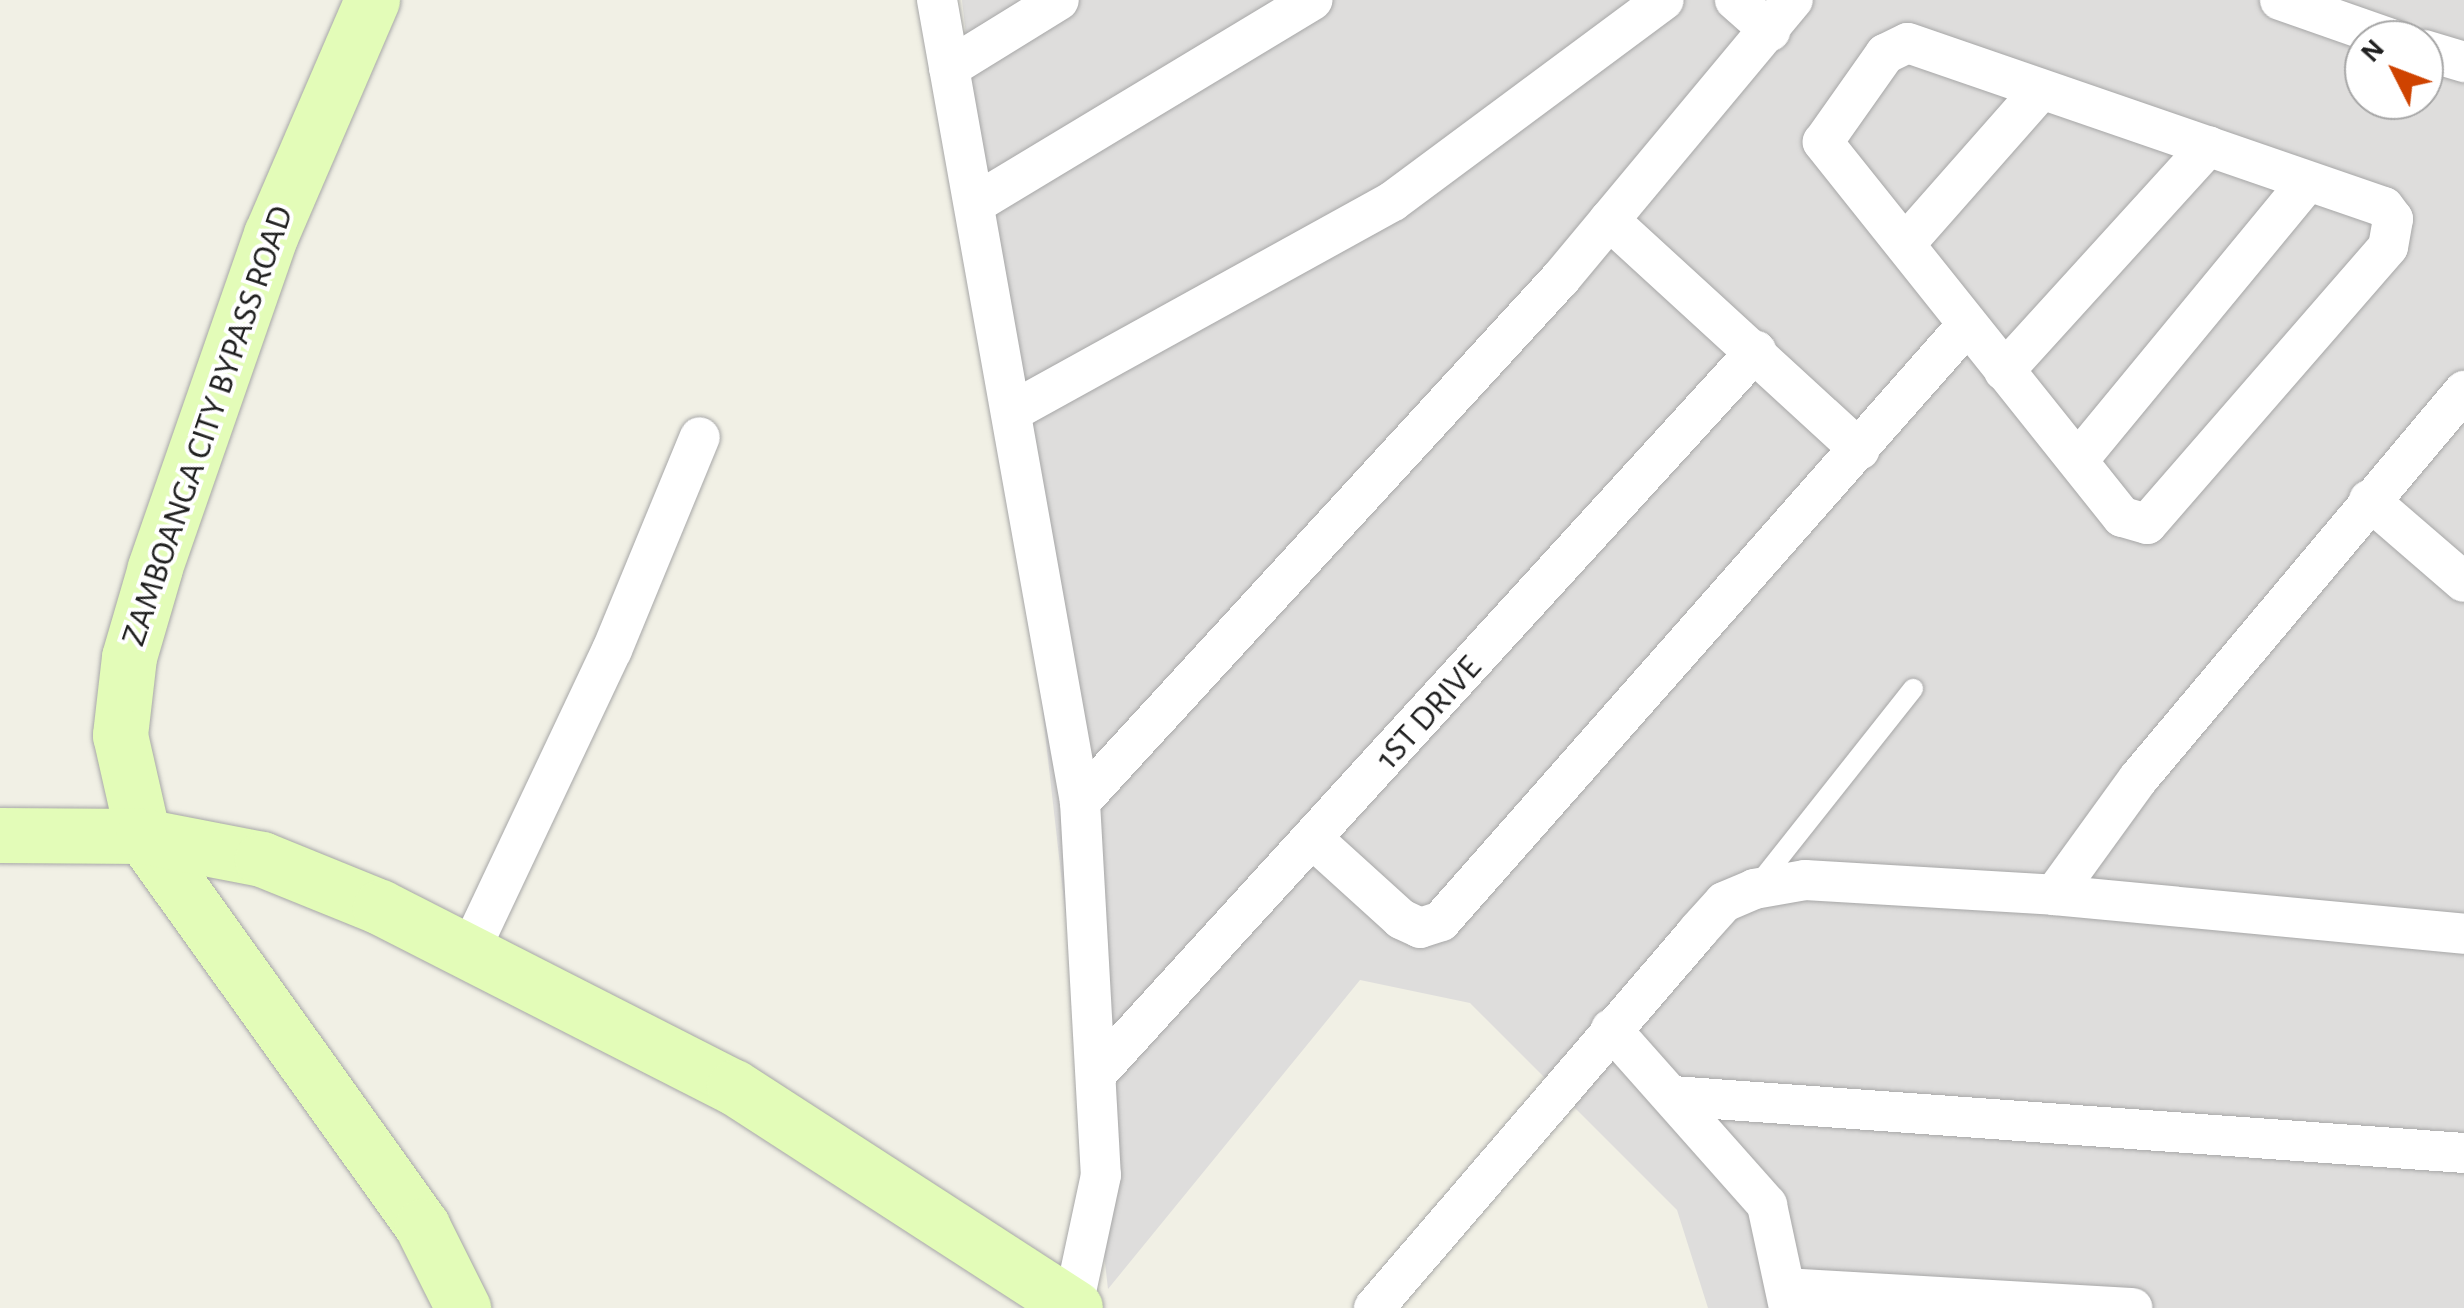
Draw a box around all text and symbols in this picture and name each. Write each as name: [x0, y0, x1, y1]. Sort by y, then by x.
north arrow: [2344, 20, 2444, 120]
text: N: [2356, 35, 2390, 68]
street label: ZAMBOANGA CITY BYPASS ROAD: [113, 201, 303, 651]
street label: 1ST DRIVE: [1367, 648, 1491, 778]

